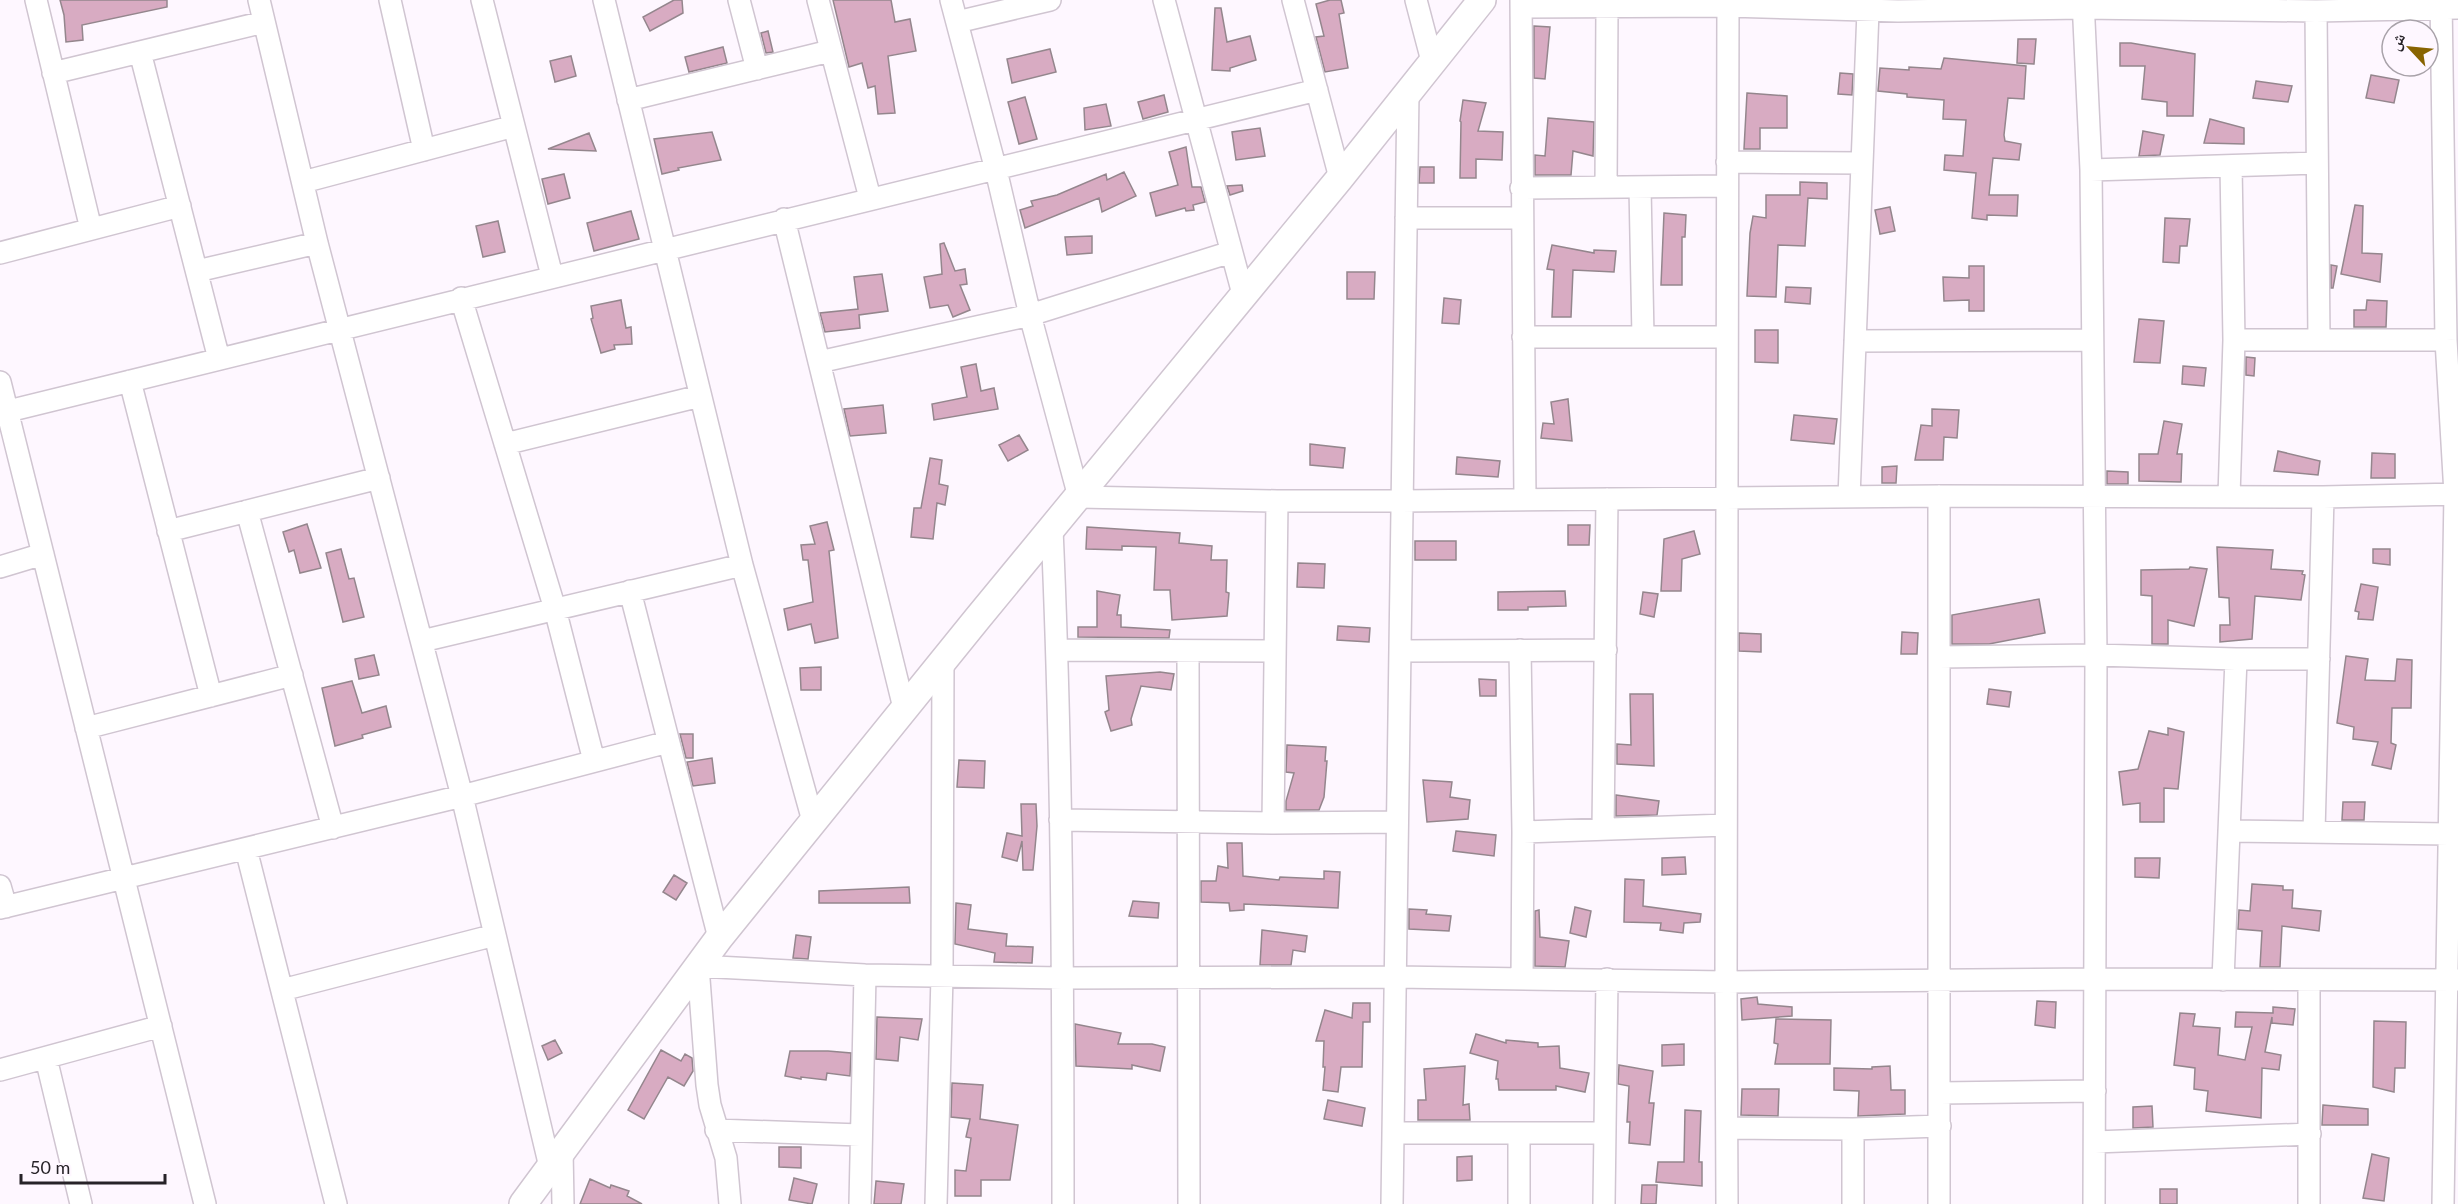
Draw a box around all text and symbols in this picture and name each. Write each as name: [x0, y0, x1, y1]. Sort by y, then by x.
north arrow: [2380, 18, 2440, 78]
text: ش: [2384, 29, 2409, 53]
scale bar: [21, 1147, 165, 1185]
text: 50 m: [30, 1156, 70, 1178]

